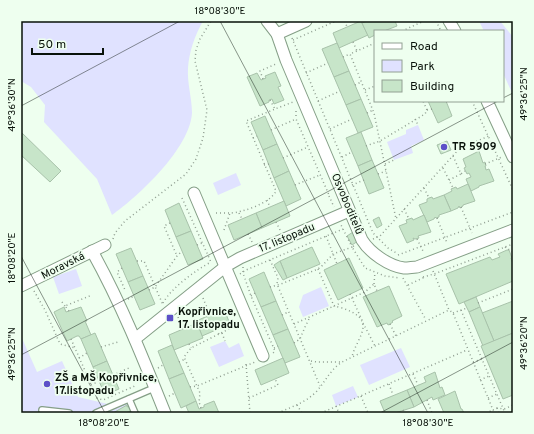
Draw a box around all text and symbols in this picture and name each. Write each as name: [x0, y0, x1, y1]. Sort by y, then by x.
text: 18°08'30"E: [195, 5, 245, 18]
scale bar: [32, 30, 103, 56]
legend: [374, 30, 504, 102]
text: 50 m: [38, 37, 66, 53]
text: Road: [410, 39, 438, 55]
text: Park: [410, 59, 435, 75]
text: 49°36'25"N: [518, 67, 531, 121]
text: 49°36'30"N: [6, 78, 19, 132]
text: Building: [410, 79, 454, 95]
place label: TR 5909: [452, 140, 497, 154]
marker: TR 5909: [439, 142, 449, 152]
street label: Osvoboditelů: [328, 171, 366, 237]
street label: 17. listopadu: [257, 220, 317, 256]
text: 18°08'20"E: [6, 232, 19, 284]
street label: Moravská: [39, 249, 87, 283]
place label: Kopřivnice, 17. listopadu: [178, 305, 240, 332]
marker: Kopřivnice, 17. listopadu: [165, 313, 175, 323]
text: 49°36'20"N: [518, 316, 531, 370]
text: 49°36'25"N: [6, 327, 19, 381]
place label: ZŠ a MŠ Kopřivnice, 17.listopadu: [55, 370, 157, 398]
marker: ZŠ a MŠ Kopřivnice, 17.listopadu: [42, 379, 52, 389]
text: 18°08'20"E: [78, 417, 130, 430]
text: 18°08'30"E: [403, 417, 453, 430]

